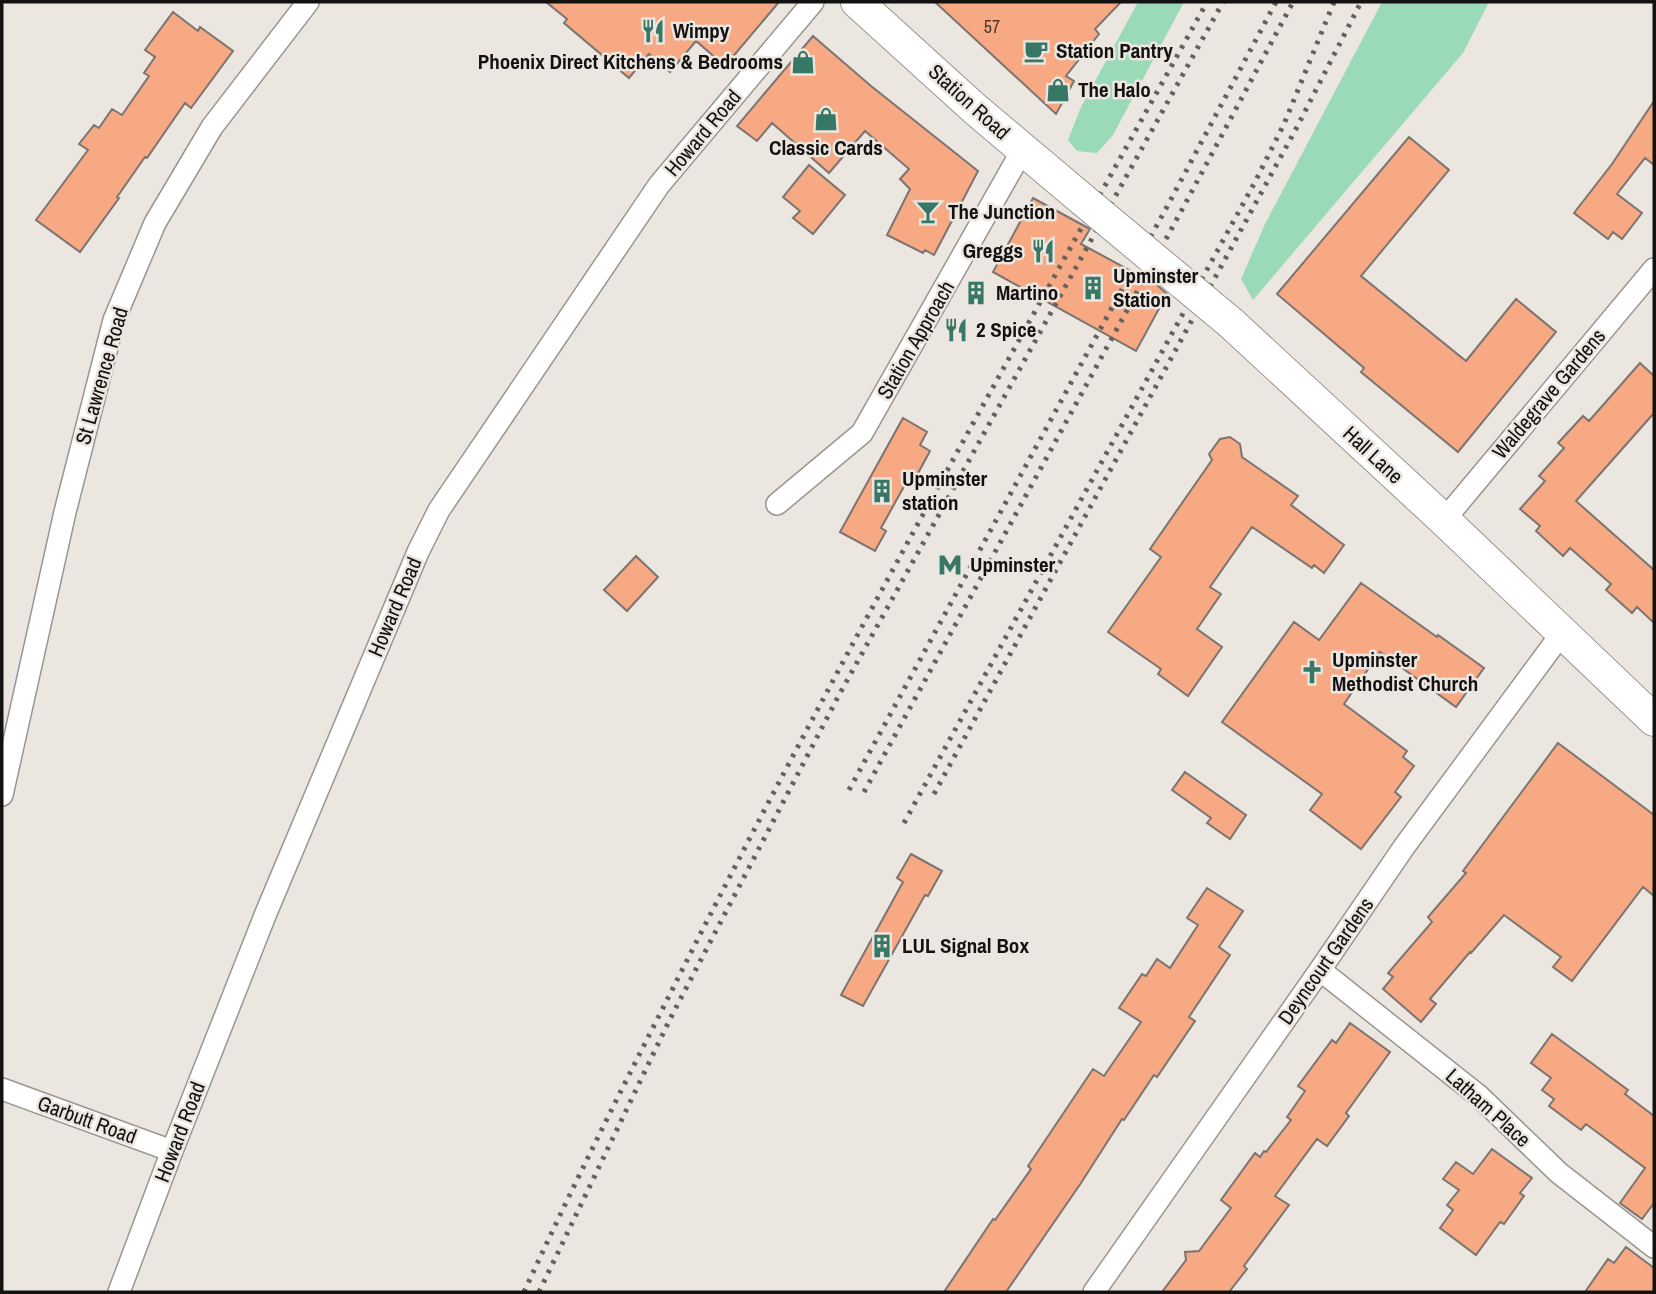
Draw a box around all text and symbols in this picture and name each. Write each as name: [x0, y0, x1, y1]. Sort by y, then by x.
house number: 57: [984, 14, 1000, 39]
place label: Wimpy: [673, 16, 730, 45]
restaurant icon: Wimpy: [639, 17, 667, 45]
place label: Station Pantry: [1056, 36, 1173, 65]
cafe icon: Station Pantry: [1022, 37, 1050, 65]
place label: Phoenix Direct Kitchens & Bedrooms: [478, 47, 783, 76]
shop icon: Phoenix Direct Kitchens & Bedrooms: [789, 48, 817, 76]
street label: Station Road: [922, 57, 1016, 146]
place label: The Halo: [1078, 75, 1151, 104]
shop icon: The Halo: [1044, 76, 1072, 104]
street label: Howard Road: [658, 83, 748, 182]
shop icon: Classic Cards: [812, 105, 840, 133]
place label: Classic Cards: [769, 133, 883, 162]
place label: The Junction: [948, 197, 1055, 226]
bar icon: The Junction: [914, 198, 942, 226]
place label: Greggs: [963, 236, 1023, 265]
restaurant icon: Greggs: [1029, 237, 1057, 265]
place label: Upminster Station: [1113, 261, 1198, 314]
building icon: Upminster Station: [1079, 274, 1107, 302]
street label: Station Approach: [870, 275, 961, 404]
place label: Martino: [996, 278, 1058, 307]
building icon: Martino: [962, 279, 990, 307]
street label: St Lawrence Road: [68, 304, 135, 448]
place label: 2 Spice: [976, 315, 1036, 344]
restaurant icon: 2 Spice: [942, 316, 970, 344]
street label: Waldegrave Gardens: [1485, 322, 1612, 465]
street label: Hall Lane: [1337, 419, 1410, 490]
place label: Upminster station: [902, 464, 987, 517]
building icon: Upminster station: [868, 477, 896, 505]
place label: Upminster: [970, 550, 1055, 579]
metro station icon: Upminster: [936, 551, 964, 579]
street label: Howard Road: [361, 553, 428, 661]
place label: Upminster Methodist Church: [1332, 645, 1478, 698]
church icon: Upminster Methodist Church: [1298, 658, 1326, 686]
street label: Deyncourt Gardens: [1271, 891, 1380, 1030]
place label: LUL Signal Box: [902, 931, 1029, 960]
building icon: LUL Signal Box: [868, 932, 896, 960]
street label: Latham Place: [1440, 1062, 1537, 1154]
street label: Howard Road: [147, 1077, 212, 1186]
street label: Garbutt Road: [34, 1088, 141, 1151]

